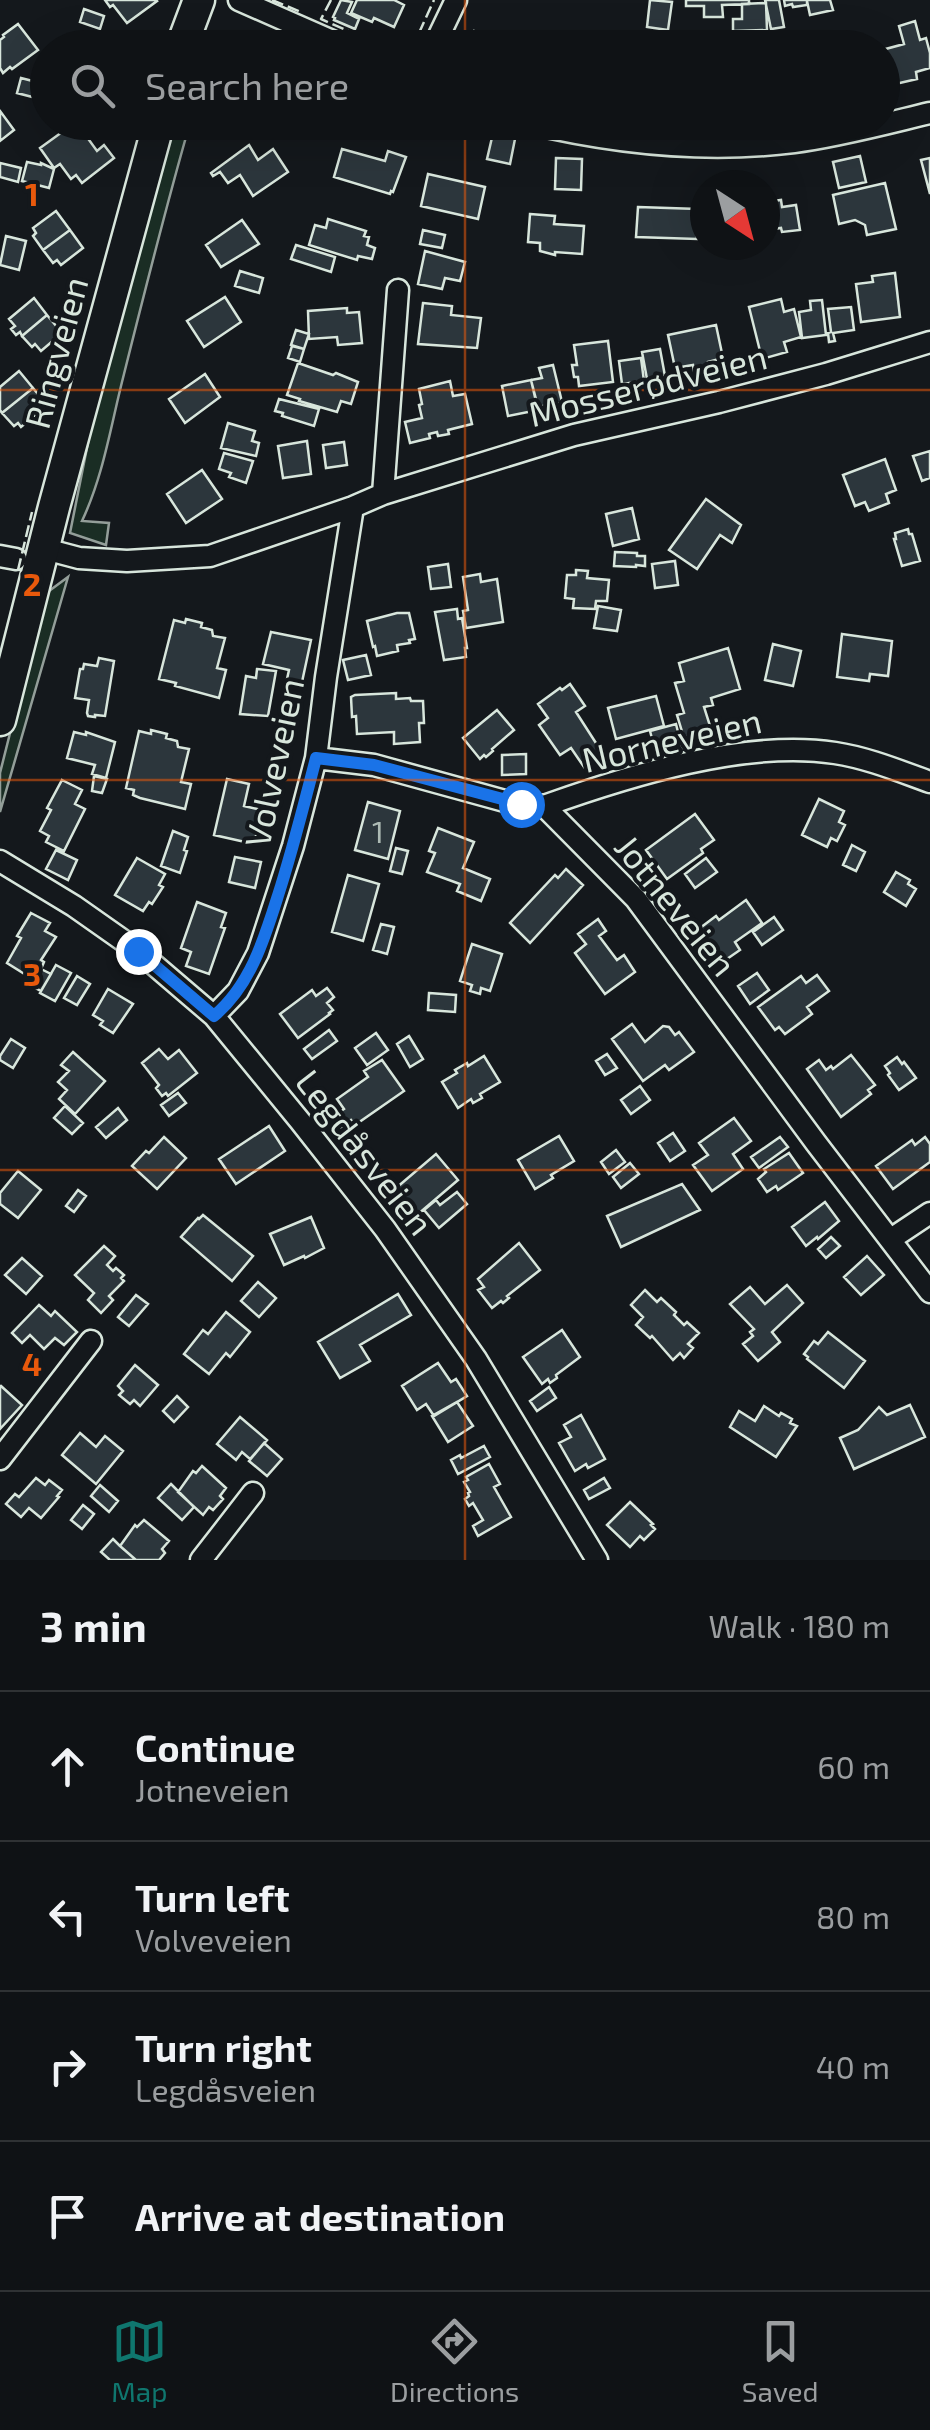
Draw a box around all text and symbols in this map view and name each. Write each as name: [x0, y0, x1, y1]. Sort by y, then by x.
search box: [30, 30, 900, 140]
icon: search: [65, 58, 120, 113]
text: Search here: [145, 62, 349, 108]
north arrow: [690, 170, 780, 260]
text: 1: [25, 174, 39, 212]
street label: Ringveien: [15, 272, 95, 433]
street label: Mosserødveien: [524, 334, 771, 434]
text: 2: [23, 564, 41, 602]
street label: Volveveien: [235, 674, 311, 851]
street label: Norneveien: [578, 698, 765, 780]
route start: [499, 782, 545, 828]
house number: 1: [372, 813, 384, 849]
street label: Jotneveien: [607, 826, 746, 984]
route end: [116, 929, 162, 975]
text: 3: [23, 954, 41, 992]
street label: Legdåsveien: [288, 1061, 443, 1243]
text: 4: [22, 1344, 42, 1382]
text: 3 min: [40, 1600, 147, 1650]
text: Walk · 180 m: [709, 1606, 890, 1644]
text: Continue: [135, 1724, 295, 1770]
icon: ahead: [40, 1739, 95, 1794]
text: 60 m: [817, 1747, 890, 1785]
text: Jotneveien: [135, 1770, 290, 1808]
text: Turn left: [135, 1874, 290, 1920]
icon: left: [40, 1889, 95, 1944]
text: 80 m: [816, 1897, 890, 1935]
text: Volveveien: [135, 1920, 292, 1958]
text: Turn right: [135, 2024, 312, 2070]
icon: right: [40, 2039, 95, 2094]
text: 40 m: [816, 2047, 890, 2085]
text: Legdåsveien: [135, 2070, 316, 2108]
icon: arrive: [40, 2189, 95, 2244]
text: Arrive at destination: [135, 2193, 505, 2239]
tab: Map: [111, 2314, 167, 2408]
tab: Directions: [390, 2314, 519, 2408]
tab: Saved: [742, 2314, 819, 2408]

